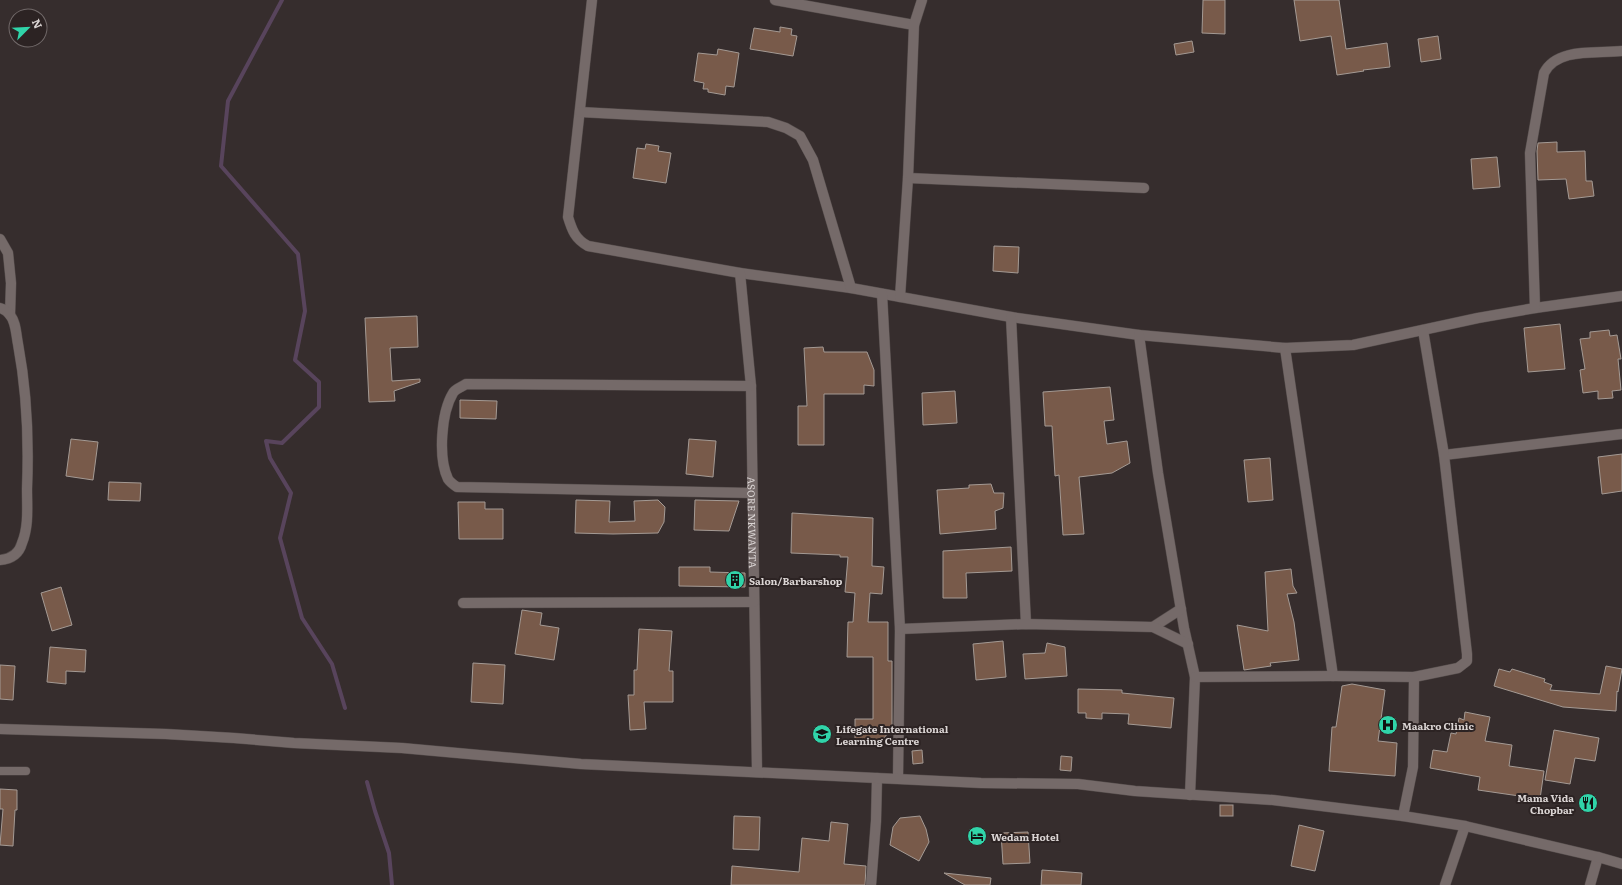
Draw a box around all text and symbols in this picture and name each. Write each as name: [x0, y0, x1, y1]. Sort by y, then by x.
north arrow: [8, 8, 48, 48]
text: N: [29, 16, 47, 31]
street label: ASORE NKWANTA: [745, 476, 761, 569]
building icon: Salon/Barbarshop: [724, 569, 746, 591]
place label: Salon/Barbarshop: [749, 573, 843, 588]
hospital icon: Maakro Clinic: [1377, 714, 1399, 736]
place label: Maakro Clinic: [1402, 718, 1474, 733]
place label: Lifegate International Learning Centre: [836, 721, 949, 748]
school or university icon: Lifegate International Learning Centre: [811, 723, 833, 745]
place label: Mama Vida Chopbar: [1517, 790, 1575, 817]
restaurant icon: Mama Vida Chopbar: [1577, 792, 1599, 814]
hotel icon: Wedam Hotel: [966, 825, 988, 847]
place label: Wedam Hotel: [991, 829, 1060, 844]

